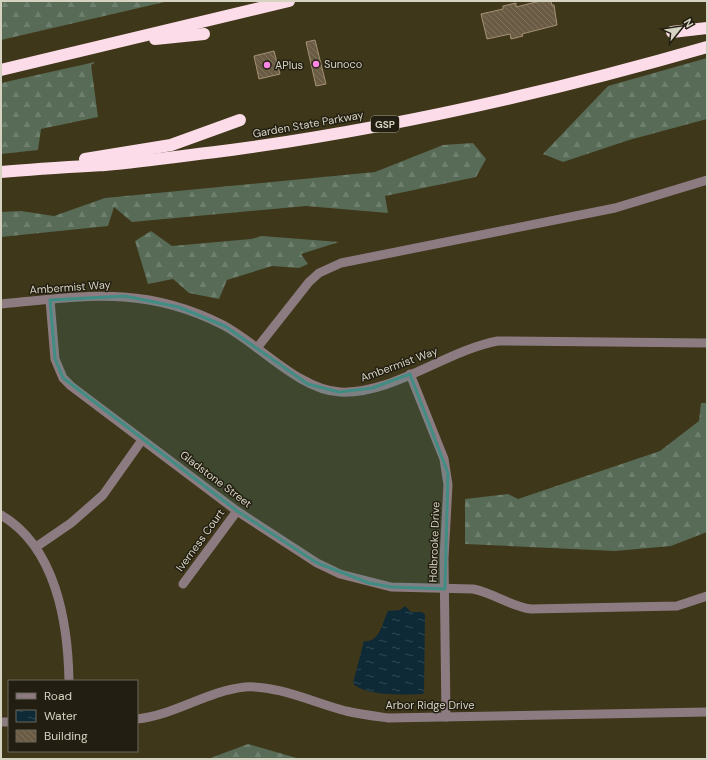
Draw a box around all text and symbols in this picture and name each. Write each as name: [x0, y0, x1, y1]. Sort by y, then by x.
north arrow: [660, 8, 700, 48]
text: N: [681, 16, 697, 30]
place label: Sunoco: [324, 57, 362, 71]
place label: APlus: [275, 58, 303, 72]
marker: Sunoco: [311, 59, 321, 69]
marker: APlus: [262, 60, 272, 70]
street label: Garden State Parkway: [251, 107, 365, 141]
road number: GSP: [371, 116, 399, 132]
street label: Ambermist Way: [29, 277, 111, 297]
street label: Ambermist Way: [358, 344, 440, 384]
street label: Gladstone Street: [177, 447, 255, 511]
street label: Holbrooke Drive: [426, 501, 442, 583]
street label: Iverness Court: [173, 506, 227, 574]
legend: [8, 680, 138, 752]
text: Road: [44, 688, 72, 704]
street label: Arbor Ridge Drive: [386, 698, 475, 712]
text: Water: [44, 708, 78, 724]
text: Building: [44, 728, 88, 744]

